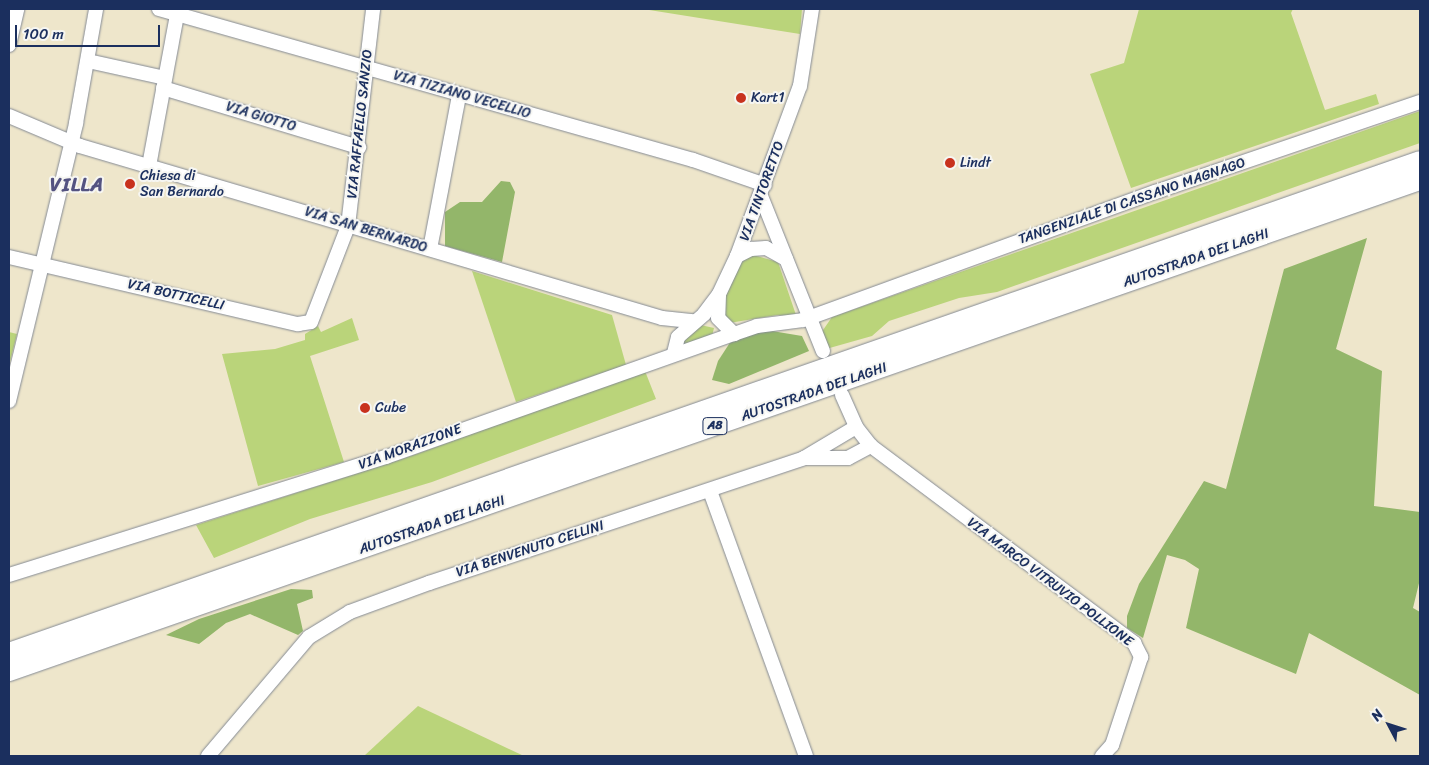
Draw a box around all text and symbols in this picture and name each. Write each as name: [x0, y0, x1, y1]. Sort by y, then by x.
scale bar: [18, 15, 162, 47]
text: 100 m: [23, 21, 64, 47]
street label: VIA RAFFAELLO SANZIO: [344, 48, 376, 200]
street label: VIA TIZIANO VECELLIO: [391, 67, 533, 123]
place label: Kart1: [751, 90, 784, 106]
marker: Kart1: [735, 92, 747, 104]
street label: VIA GIOTTO: [223, 98, 299, 136]
street label: VIA TINTORETTO: [736, 139, 788, 243]
street label: TANGENZIALE DI CASSANO MAGNAGO: [1016, 154, 1248, 248]
place label: Lindt: [960, 155, 991, 171]
marker: Lindt: [944, 157, 956, 169]
place label: Chiesa di San Bernardo: [140, 168, 223, 200]
district label: VILLA: [50, 174, 104, 196]
marker: Chiesa di San Bernardo: [124, 178, 136, 190]
street label: VIA SAN BERNARDO: [303, 203, 429, 257]
street label: AUTOSTRADA DEI LAGHI: [1121, 225, 1271, 291]
street label: VIA BOTTICELLI: [126, 276, 226, 314]
street label: AUTOSTRADA DEI LAGHI: [739, 359, 889, 425]
place label: Cube: [375, 400, 406, 416]
marker: Cube: [359, 402, 371, 414]
road number: A8: [701, 416, 729, 436]
street label: VIA MORAZZONE: [356, 421, 464, 473]
street label: AUTOSTRADA DEI LAGHI: [357, 492, 507, 558]
street label: VIA MARCO VITRUVIO POLLIONE: [964, 514, 1136, 650]
street label: VIA BENVENUTO CELLINI: [454, 517, 606, 581]
north arrow: [1364, 700, 1414, 750]
text: N: [1364, 703, 1390, 727]

